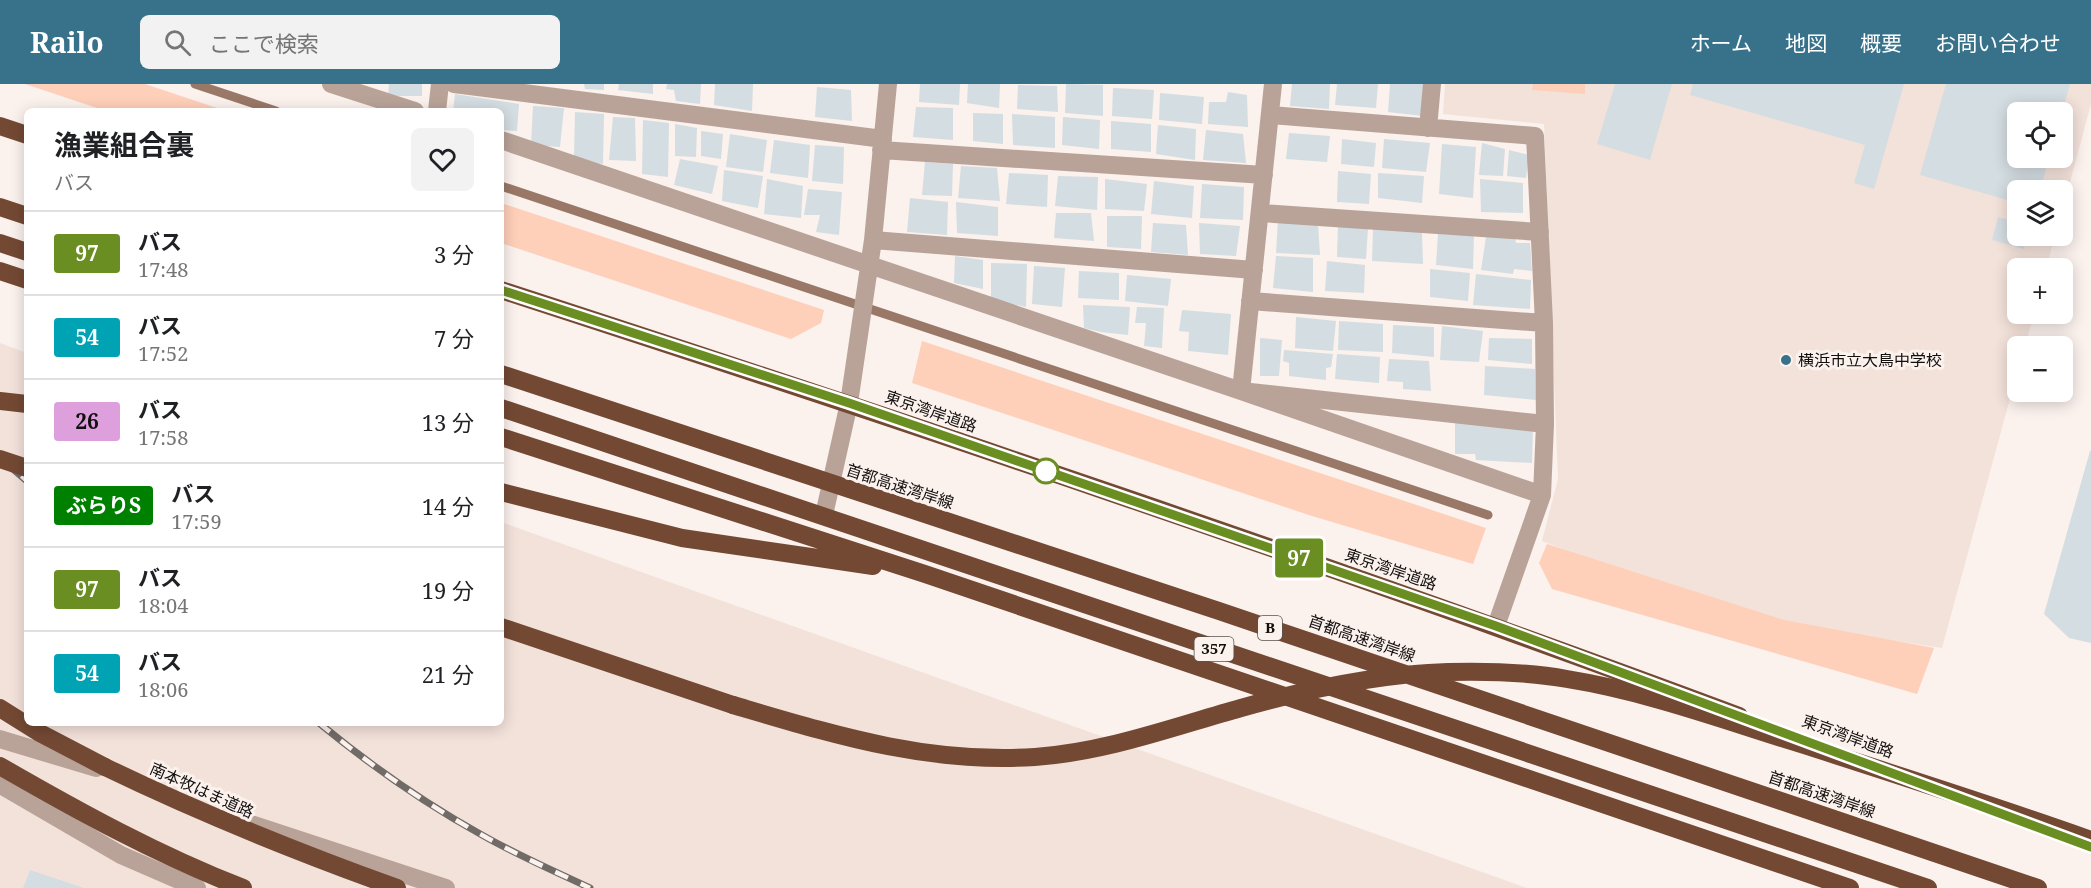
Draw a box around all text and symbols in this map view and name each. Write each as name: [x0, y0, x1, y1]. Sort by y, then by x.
search box: [140, 15, 560, 69]
text: Railo: [30, 23, 104, 61]
icon: search: [161, 26, 194, 59]
text: ここで検索: [209, 28, 319, 58]
text: ホーム: [1690, 29, 1752, 57]
text: 地図: [1785, 29, 1827, 57]
text: 概要: [1860, 29, 1902, 57]
text: お問い合わせ: [1935, 29, 2061, 57]
map controls: [2007, 102, 2073, 402]
button: locate: [2007, 102, 2073, 168]
text: 漁業組合裏: [54, 125, 194, 163]
button: heart: [411, 128, 474, 191]
text: バス: [54, 169, 94, 196]
button: layers: [2007, 180, 2073, 246]
text: バス: [138, 226, 182, 256]
text: 97: [75, 239, 99, 267]
text: 3 分: [434, 239, 474, 269]
text: 17:48: [138, 256, 188, 283]
button: +: [2007, 258, 2073, 324]
text: バス: [138, 310, 182, 340]
text: 54: [75, 323, 99, 351]
text: 7 分: [434, 323, 474, 353]
button: −: [2007, 336, 2073, 402]
text: 17:52: [138, 340, 188, 367]
place label: 横浜市立大鳥中学校: [1798, 349, 1942, 371]
marker: 横浜市立大鳥中学校: [1779, 353, 1793, 367]
street label: 東京湾岸道路: [882, 385, 980, 437]
text: バス: [138, 394, 182, 424]
text: 26: [75, 407, 99, 435]
text: 13 分: [422, 407, 474, 437]
text: 17:58: [138, 424, 188, 451]
street label: 首都高速湾岸線: [843, 458, 957, 514]
unlabelled marker: [1033, 458, 1059, 484]
text: バス: [171, 478, 215, 508]
text: ぶらりS: [66, 491, 141, 519]
text: 14 分: [422, 491, 474, 521]
text: 17:59: [171, 508, 222, 535]
line badge: 97: [1272, 538, 1326, 578]
street label: 東京湾岸道路: [1342, 543, 1440, 595]
text: 97: [1287, 544, 1311, 572]
text: バス: [138, 562, 182, 592]
text: 97: [75, 575, 99, 603]
text: 19 分: [422, 575, 474, 605]
text: 18:04: [138, 592, 188, 619]
street label: 首都高速湾岸線: [1305, 609, 1419, 667]
road number: B: [1258, 616, 1282, 640]
road number: 357: [1194, 637, 1234, 661]
text: バス: [138, 646, 182, 676]
text: 54: [75, 659, 99, 687]
text: 21 分: [422, 659, 474, 689]
text: 18:06: [138, 676, 188, 703]
street label: 東京湾岸道路: [1799, 709, 1897, 763]
street label: 南本牧はま道路: [146, 757, 258, 823]
street label: 首都高速湾岸線: [1765, 765, 1879, 823]

